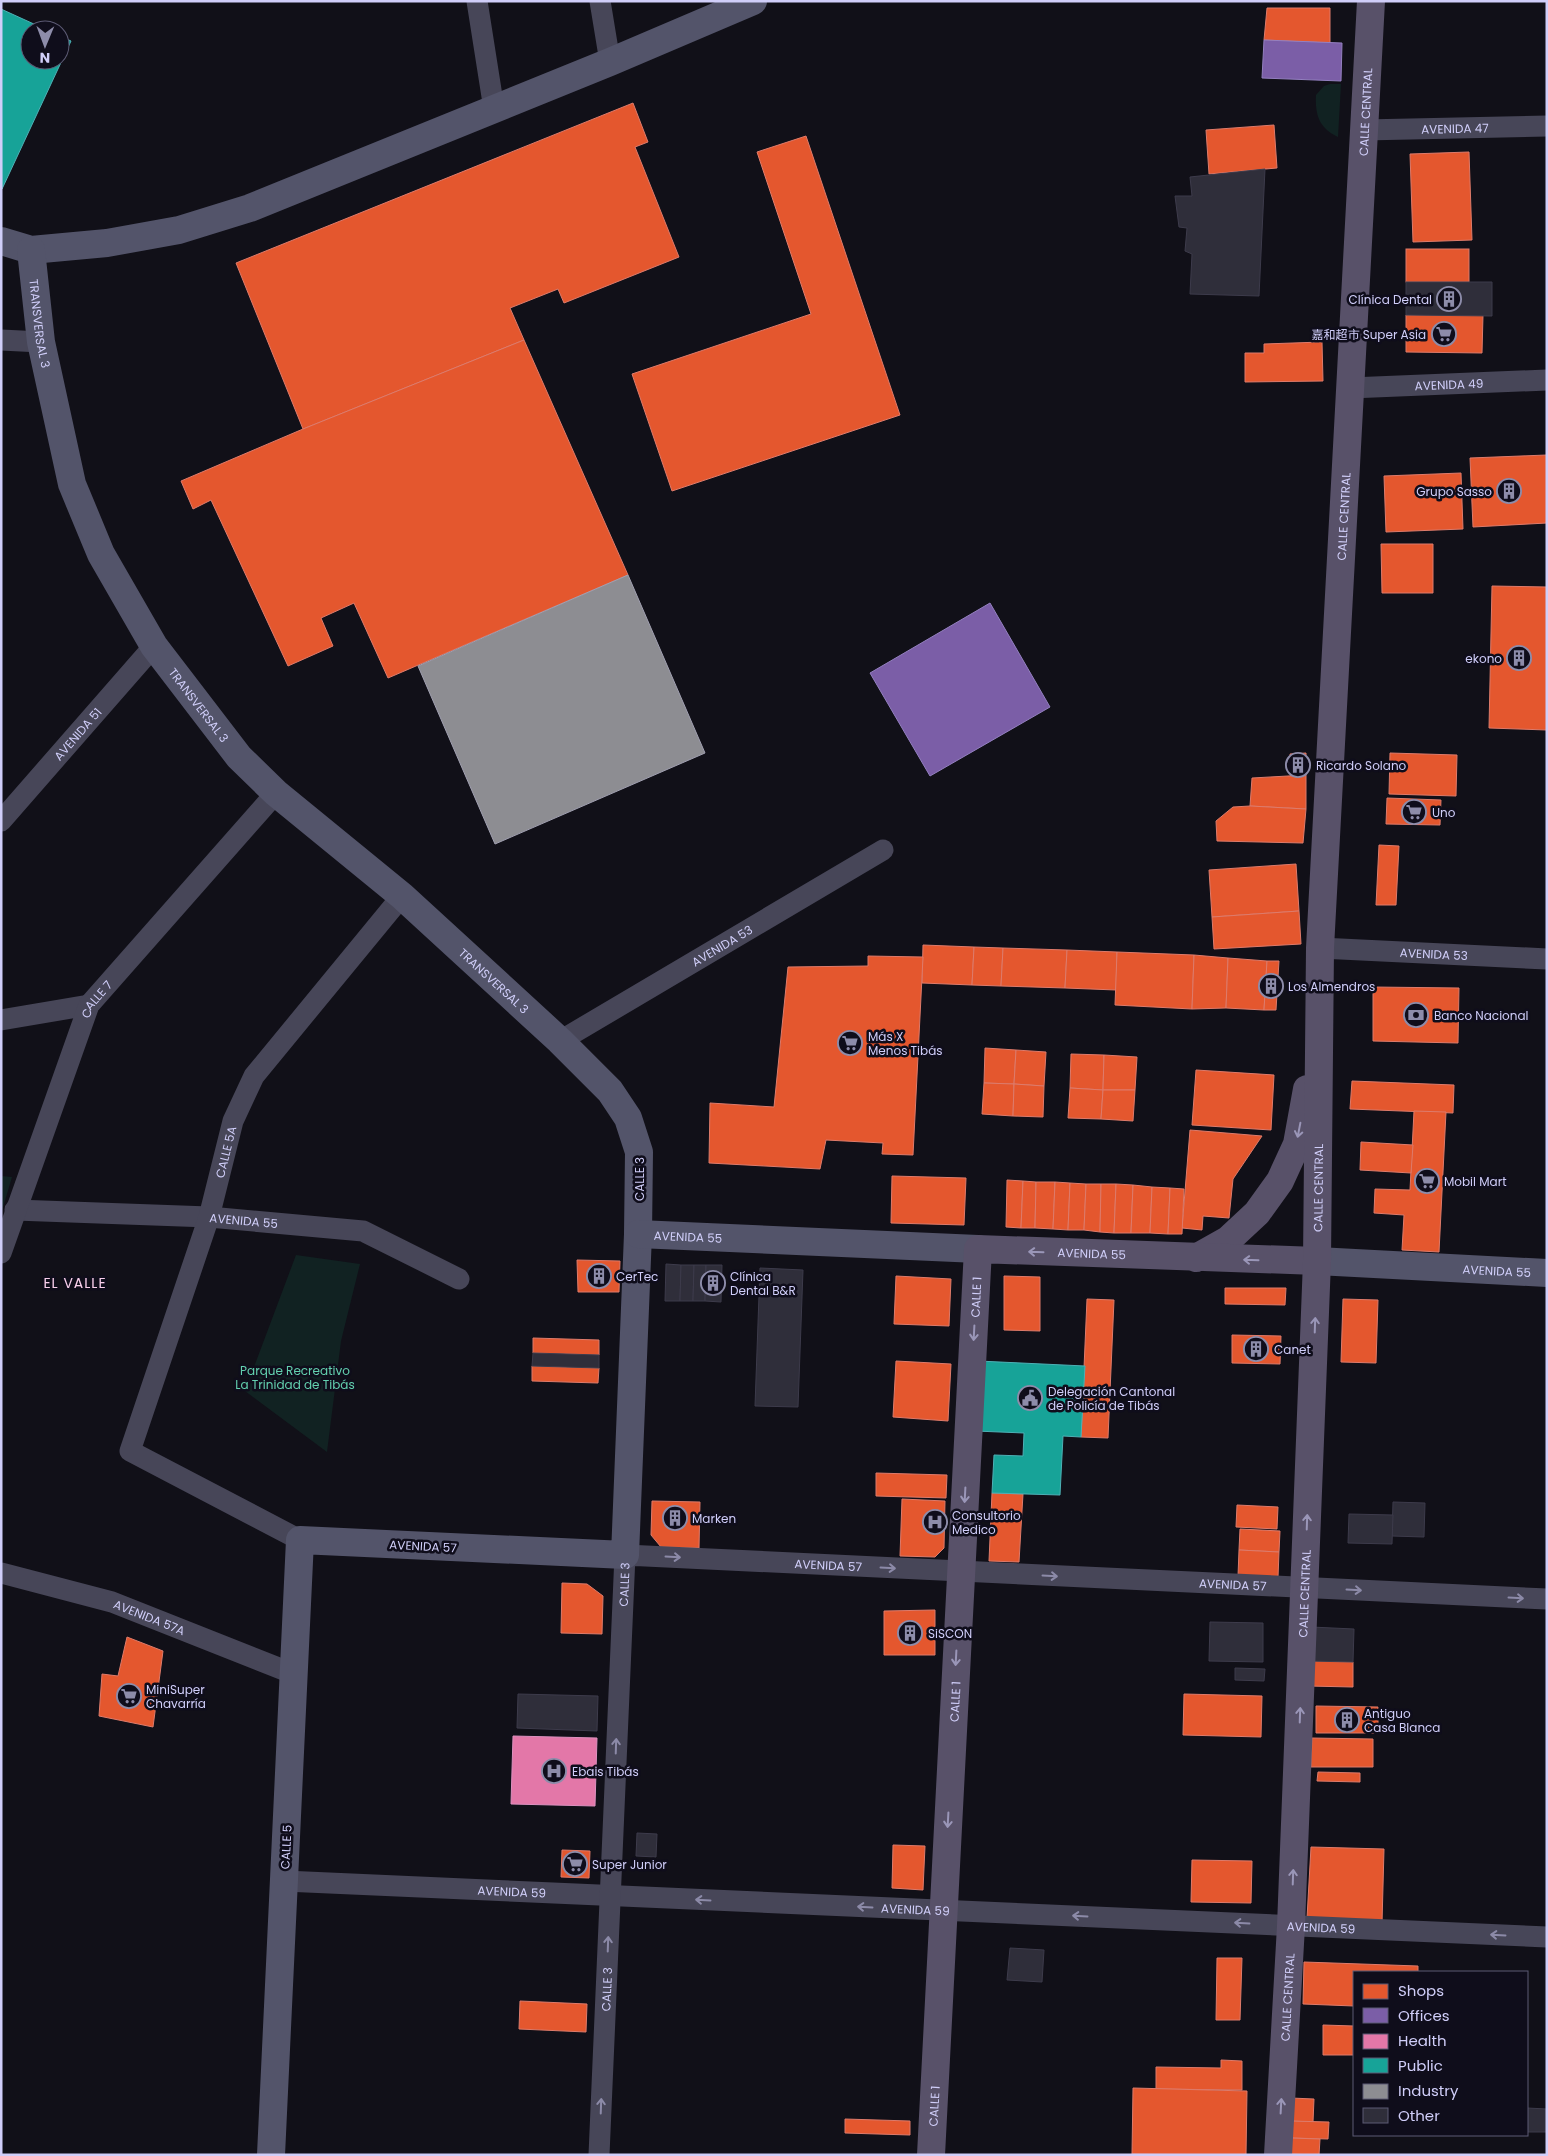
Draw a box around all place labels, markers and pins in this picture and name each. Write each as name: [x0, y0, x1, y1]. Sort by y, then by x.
building icon: Clínica Dental: [1436, 286, 1462, 312]
place label: Clínica Dental: [1349, 291, 1432, 308]
supermarket icon: 嘉和超市 Super Asia: [1431, 321, 1457, 347]
place label: 嘉和超市 Super Asia: [1311, 326, 1426, 343]
building icon: Grupo Sasso: [1496, 478, 1522, 504]
place label: Grupo Sasso: [1416, 483, 1492, 500]
building icon: ekono: [1506, 645, 1532, 671]
place label: ekono: [1465, 650, 1502, 667]
building icon: Ricardo Solano: [1285, 752, 1311, 778]
place label: Ricardo Solano: [1316, 757, 1407, 774]
supermarket icon: Uno: [1401, 799, 1427, 825]
place label: Uno: [1432, 804, 1456, 821]
building icon: Los Almendros: [1258, 973, 1284, 999]
place label: Los Almendros: [1288, 978, 1375, 995]
bank icon: Banco Nacional: [1403, 1002, 1429, 1028]
place label: Banco Nacional: [1434, 1007, 1529, 1024]
place label: Más X Menos Tibás: [868, 1028, 943, 1059]
supermarket icon: Más X Menos Tibás: [837, 1030, 863, 1056]
supermarket icon: Mobil Mart: [1414, 1168, 1440, 1194]
place label: Mobil Mart: [1444, 1173, 1507, 1190]
building icon: CerTec: [586, 1263, 612, 1289]
place label: CerTec: [616, 1268, 658, 1285]
place label: Clínica Dental B&R: [730, 1268, 796, 1299]
building icon: Clínica Dental B&R: [700, 1270, 726, 1296]
building icon: Canet: [1243, 1336, 1269, 1362]
place label: Canet: [1274, 1341, 1311, 1358]
place label: Delegación Cantonal de Policía de Tibás: [1048, 1383, 1175, 1414]
public building icon: Delegación Cantonal de Policía de Tibás: [1017, 1385, 1043, 1411]
building icon: Marken: [662, 1505, 688, 1531]
place label: Consultorio Medico: [952, 1507, 1021, 1538]
hospital icon: Consultorio Medico: [922, 1509, 948, 1535]
place label: Marken: [692, 1510, 736, 1527]
building icon: SiSCON: [897, 1620, 923, 1646]
place label: SiSCON: [928, 1625, 972, 1642]
place label: MiniSuper Chavarría: [146, 1681, 206, 1712]
supermarket icon: MiniSuper Chavarría: [116, 1683, 142, 1709]
place label: Antiguo Casa Blanca: [1364, 1705, 1440, 1736]
building icon: Antiguo Casa Blanca: [1334, 1707, 1360, 1733]
hospital icon: Ebais Tibás: [541, 1758, 567, 1784]
place label: Ebais Tibás: [572, 1763, 639, 1780]
supermarket icon: Super Junior: [562, 1851, 588, 1877]
place label: Super Junior: [592, 1856, 667, 1873]

